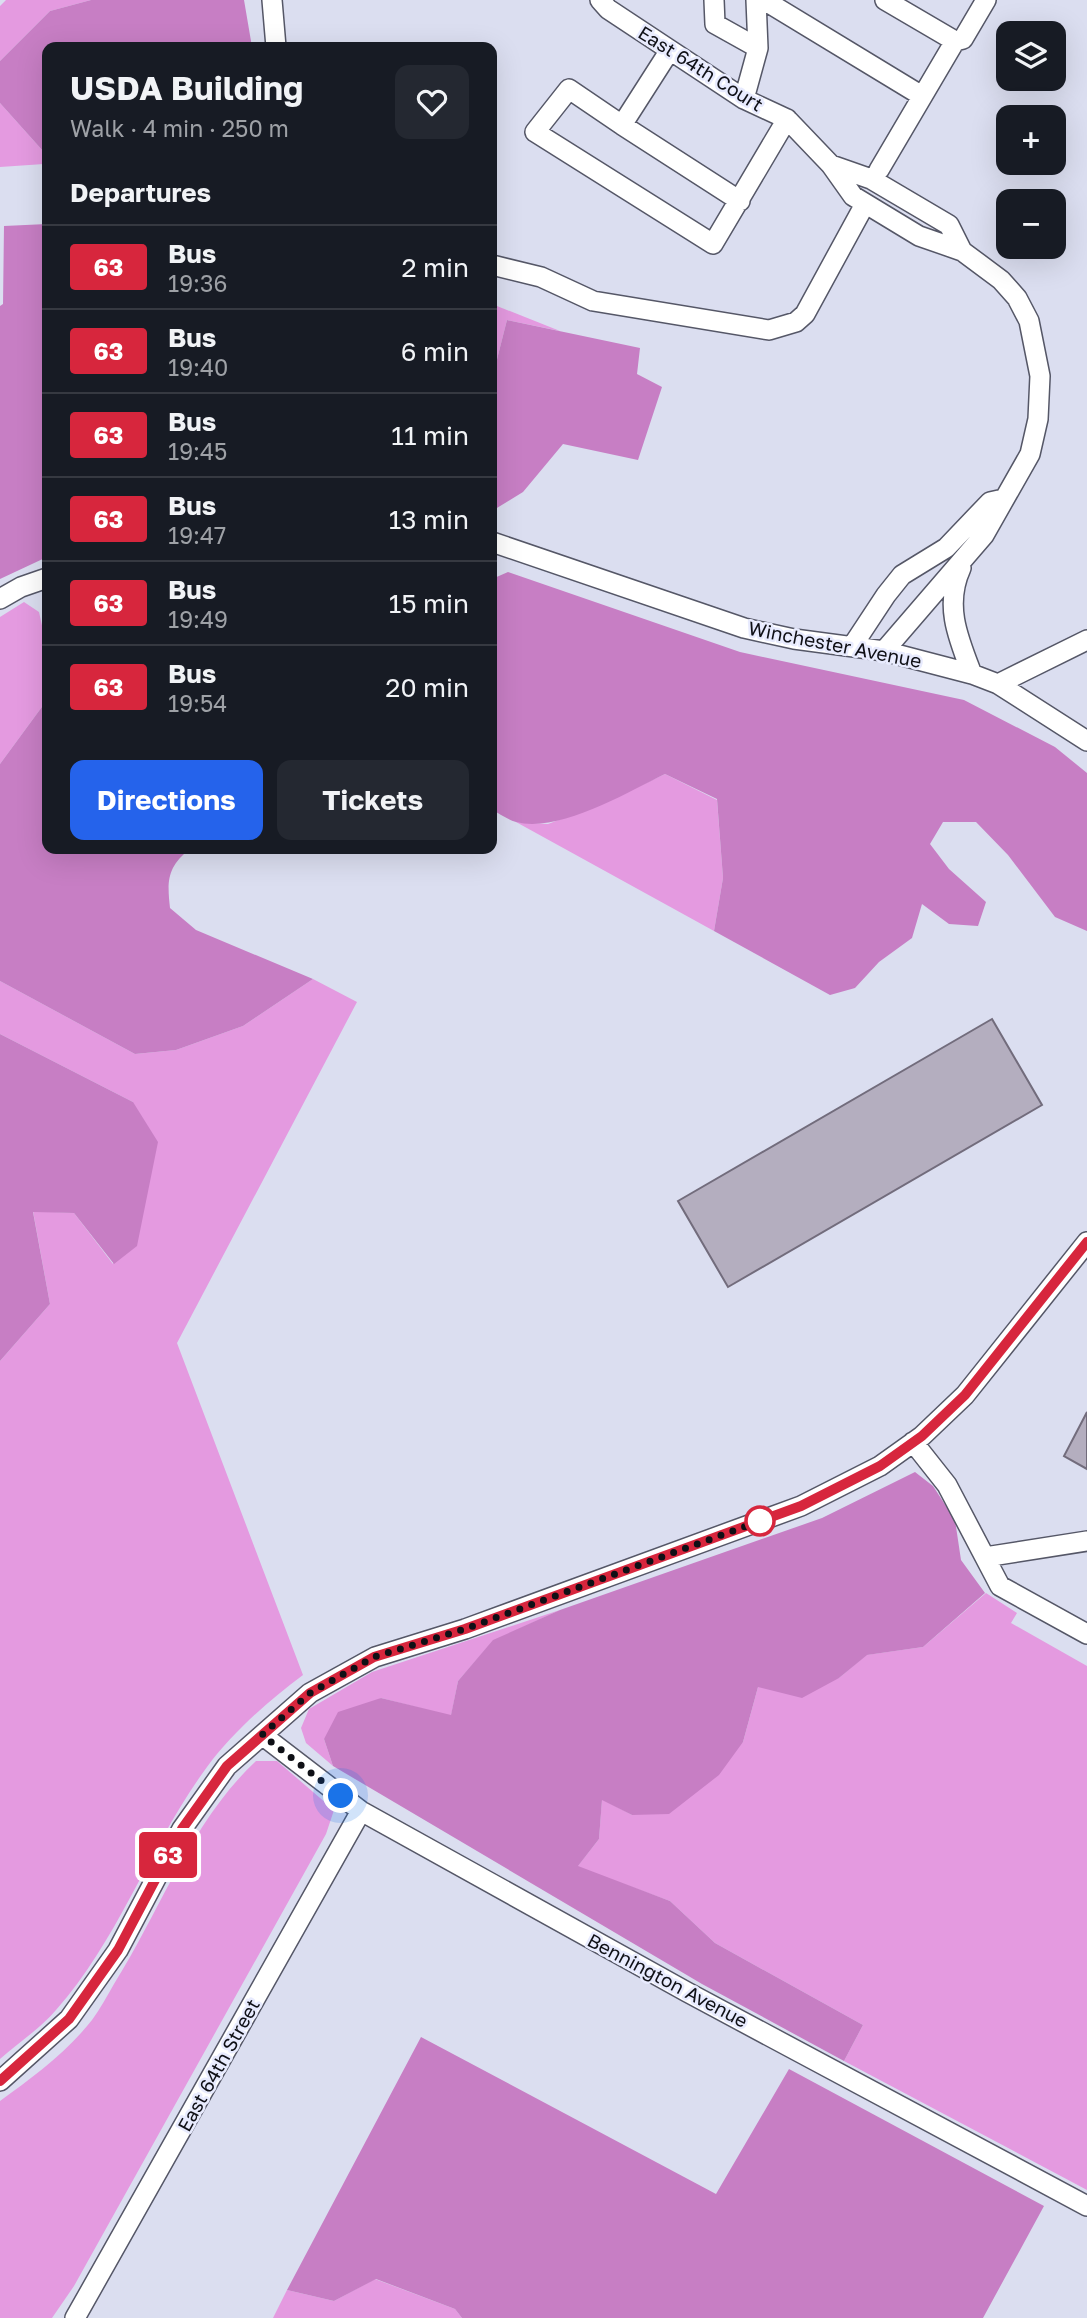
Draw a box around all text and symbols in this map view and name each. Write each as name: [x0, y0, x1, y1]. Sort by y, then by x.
street label: East 64th Court: [634, 20, 768, 116]
map controls: [996, 21, 1066, 259]
button: layers: [996, 21, 1066, 91]
button: heart: [395, 65, 469, 139]
text: USDA Building: [70, 68, 303, 107]
button: +: [996, 105, 1066, 175]
text: Walk · 4 min · 250 m: [70, 114, 289, 142]
text: Departures: [70, 177, 211, 208]
button: −: [996, 189, 1066, 259]
text: Bus: [168, 238, 216, 269]
text: 63: [94, 252, 123, 281]
text: 2 min: [401, 252, 469, 283]
text: 19:36: [168, 269, 227, 297]
text: Bus: [168, 322, 216, 353]
text: 63: [94, 336, 123, 365]
text: 6 min: [401, 336, 469, 367]
text: 19:40: [168, 353, 228, 381]
text: Bus: [168, 406, 216, 437]
text: 63: [94, 420, 123, 449]
text: 11 min: [391, 420, 469, 451]
text: 19:45: [168, 437, 227, 465]
text: Bus: [168, 490, 216, 521]
text: 63: [94, 504, 123, 533]
text: 13 min: [389, 504, 469, 535]
text: 19:47: [168, 521, 226, 549]
text: Bus: [168, 574, 216, 605]
text: 63: [94, 588, 123, 617]
text: 15 min: [389, 588, 469, 619]
text: 19:49: [168, 605, 228, 633]
street label: Winchester Avenue: [746, 616, 924, 672]
text: Bus: [168, 658, 216, 689]
text: 63: [94, 672, 123, 701]
text: 20 min: [385, 672, 469, 703]
text: 19:54: [168, 689, 227, 717]
button: Directions: [70, 760, 263, 840]
button: Tickets: [277, 760, 469, 840]
unlabelled marker: [745, 1506, 775, 1536]
your location: [323, 1778, 358, 1813]
line badge: 63: [136, 1832, 200, 1878]
text: 63: [153, 1840, 183, 1869]
street label: Bennington Avenue: [584, 1928, 752, 2032]
street label: East 64th Street: [172, 1995, 264, 2135]

